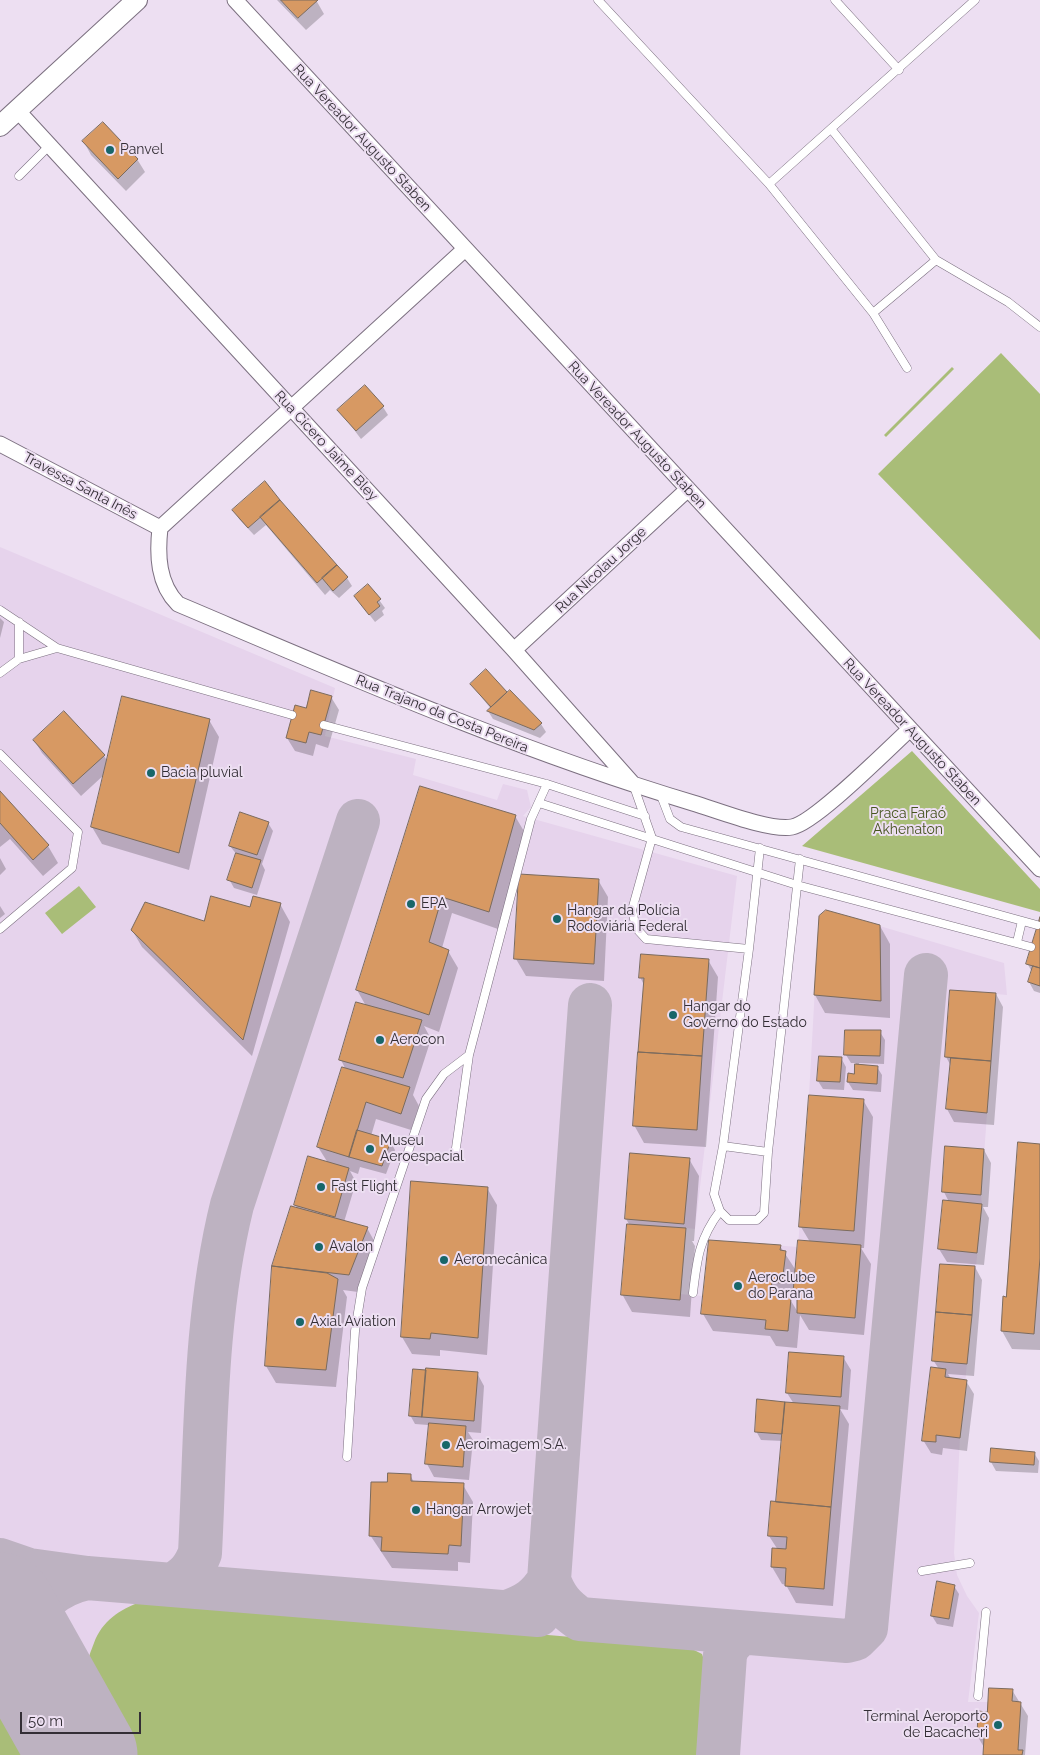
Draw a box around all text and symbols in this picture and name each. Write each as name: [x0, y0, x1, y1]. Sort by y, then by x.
street label: Rua Vereador Augusto Staben: [289, 61, 435, 215]
place label: Panvel: [120, 142, 163, 158]
marker: Panvel: [104, 144, 116, 156]
street label: Rua Vereador Augusto Staben: [564, 358, 710, 512]
street label: Rua Cícero Jaime Bley: [271, 387, 381, 505]
street label: Travessa Santa Inês: [20, 449, 140, 523]
street label: Rua Nicolau Jorge: [552, 524, 650, 616]
street label: Rua Vereador Augusto Staben: [839, 655, 985, 809]
street label: Rua Trajano da Costa Pereira: [353, 672, 531, 756]
place label: Bacia pluvial: [161, 765, 243, 781]
marker: Bacia pluvial: [145, 767, 157, 779]
park label: Praca Faraó Akhenaton: [870, 806, 946, 839]
place label: EPA: [421, 896, 447, 912]
marker: EPA: [405, 898, 417, 910]
place label: Hangar da Polícia Rodoviária Federal: [567, 903, 688, 936]
marker: Hangar da Polícia Rodoviária Federal: [551, 913, 563, 925]
place label: Hangar do Governo do Estado: [683, 999, 807, 1032]
marker: Hangar do Governo do Estado: [667, 1009, 679, 1021]
place label: Aerocon: [390, 1032, 445, 1048]
marker: Aerocon: [374, 1034, 386, 1046]
place label: Museu Aeroespacial: [380, 1133, 464, 1166]
marker: Museu Aeroespacial: [364, 1143, 376, 1155]
place label: Fast Flight: [331, 1179, 398, 1195]
marker: Fast Flight: [315, 1181, 327, 1193]
place label: Avalon: [329, 1239, 373, 1255]
marker: Avalon: [313, 1241, 325, 1253]
place label: Aeromecânica: [454, 1252, 547, 1268]
marker: Aeromecânica: [438, 1254, 450, 1266]
place label: Aeroclube do Parana: [748, 1270, 815, 1302]
marker: Aeroclube do Parana: [732, 1280, 744, 1292]
place label: Axial Aviation: [310, 1314, 396, 1330]
marker: Axial Aviation: [294, 1316, 306, 1328]
place label: Aeroimagem S.A.: [456, 1437, 567, 1453]
marker: Aeroimagem S.A.: [440, 1439, 452, 1451]
place label: Hangar Arrowjet: [426, 1502, 531, 1518]
marker: Hangar Arrowjet: [410, 1504, 422, 1516]
scale bar: [22, 1702, 144, 1734]
place label: Terminal Aeroporto de Bacacheri: [864, 1709, 988, 1741]
text: 50 m: [28, 1712, 63, 1730]
marker: Terminal Aeroporto de Bacacheri: [992, 1719, 1004, 1731]

